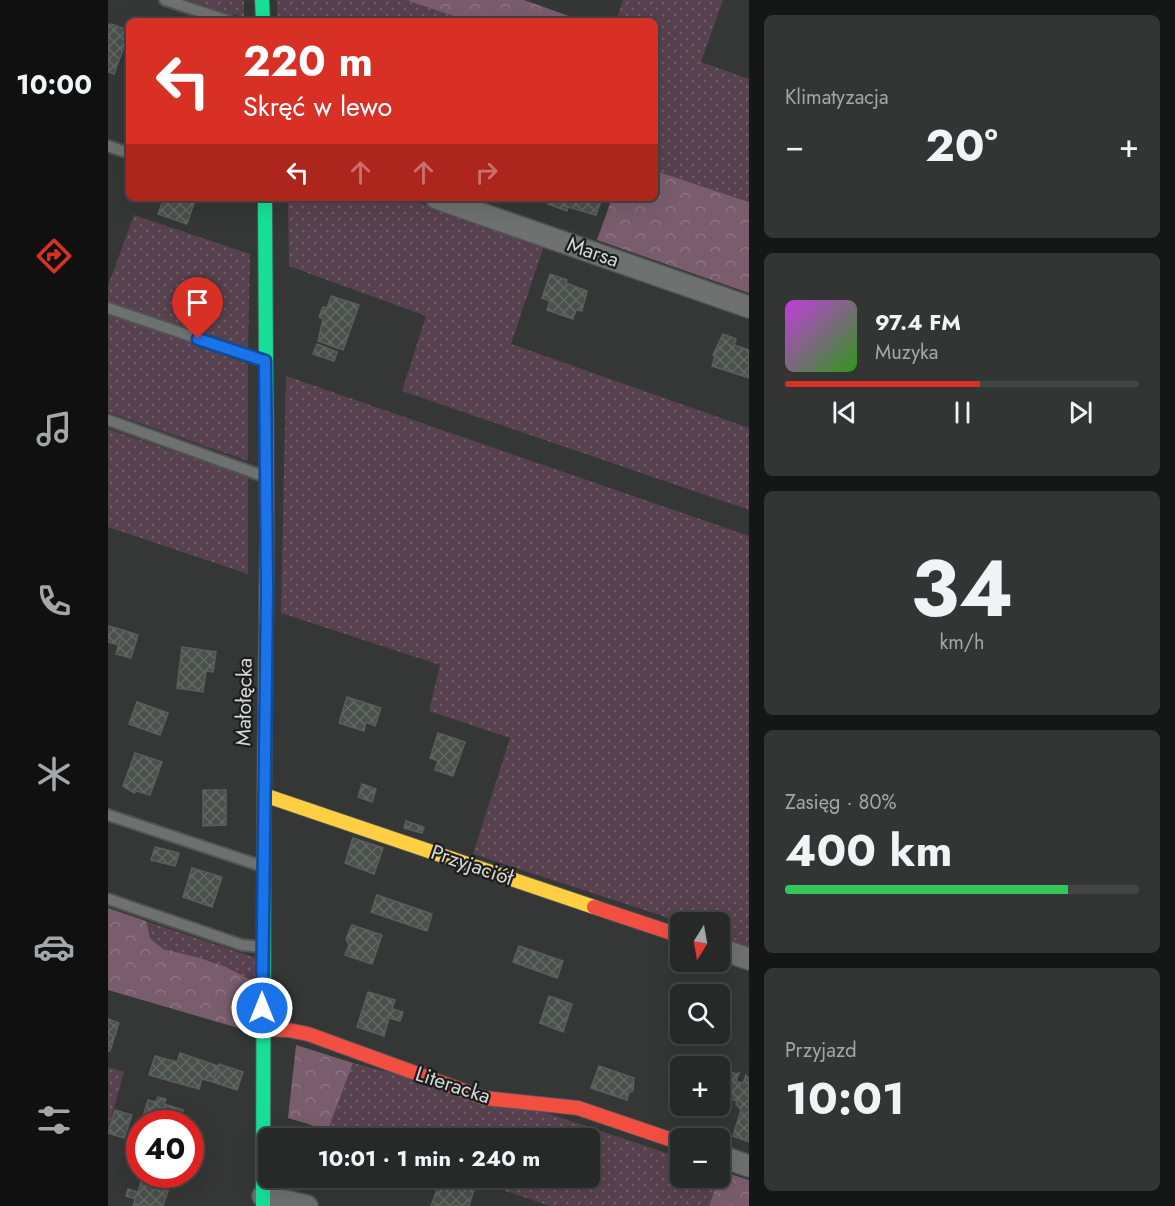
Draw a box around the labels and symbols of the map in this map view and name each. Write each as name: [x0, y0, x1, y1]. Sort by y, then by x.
street label: Marsa: [563, 229, 623, 275]
pin: [172, 277, 223, 339]
street label: Małołęcka: [228, 658, 260, 746]
street label: Przyjaciół: [427, 837, 518, 893]
north arrow: [670, 912, 730, 972]
position arrow: [230, 976, 294, 1040]
street label: Literacka: [412, 1059, 494, 1111]
speed limit sign: 40: [126, 1110, 204, 1188]

